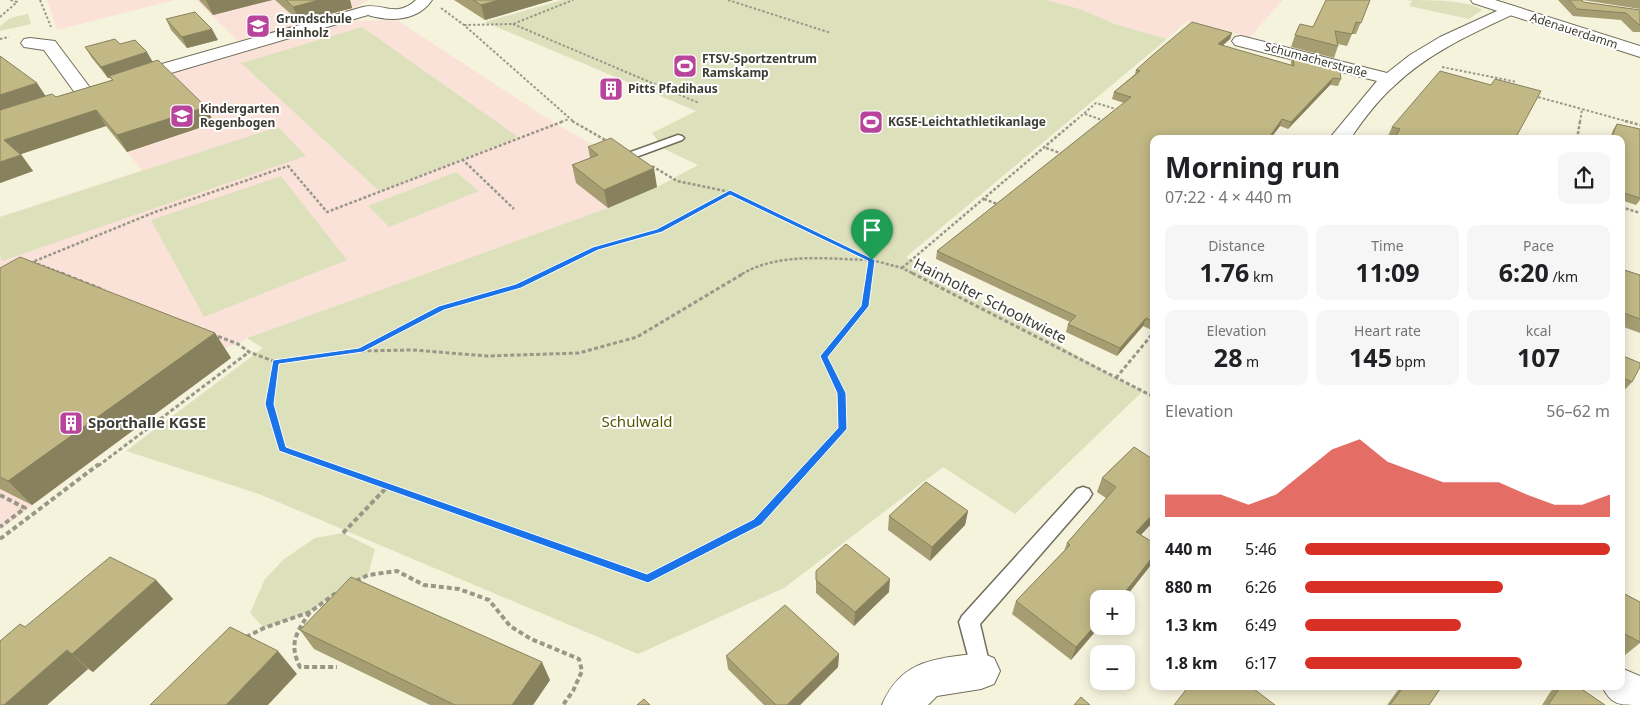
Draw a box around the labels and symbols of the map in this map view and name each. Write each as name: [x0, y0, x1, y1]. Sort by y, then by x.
street label: Adenauerdamm: [1528, 8, 1620, 53]
place label: Grundschule Hainholz: [276, 10, 352, 41]
school or university icon: Grundschule Hainholz: [245, 13, 271, 39]
street label: Schumacherstraße: [1263, 38, 1370, 81]
place label: FTSV-Sportzentrum Ramskamp: [702, 50, 817, 81]
sports icon: FTSV-Sportzentrum Ramskamp: [672, 53, 698, 79]
building icon: Pitts Pfadihaus: [598, 76, 624, 102]
place label: Pitts Pfadihaus: [628, 80, 718, 97]
place label: Kindergarten Regenbogen: [200, 100, 280, 131]
school or university icon: Kindergarten Regenbogen: [169, 103, 195, 129]
sports icon: KGSE-Leichtathletikanlage: [858, 109, 884, 135]
place label: KGSE-Leichtathletikanlage: [888, 113, 1046, 130]
pin: [851, 209, 893, 260]
street label: Hainholter Schooltwiete: [911, 253, 1070, 347]
building icon: Sporthalle KGSE: [58, 410, 84, 436]
park label: Schulwald: [601, 411, 673, 431]
place label: Sporthalle KGSE: [88, 412, 206, 432]

